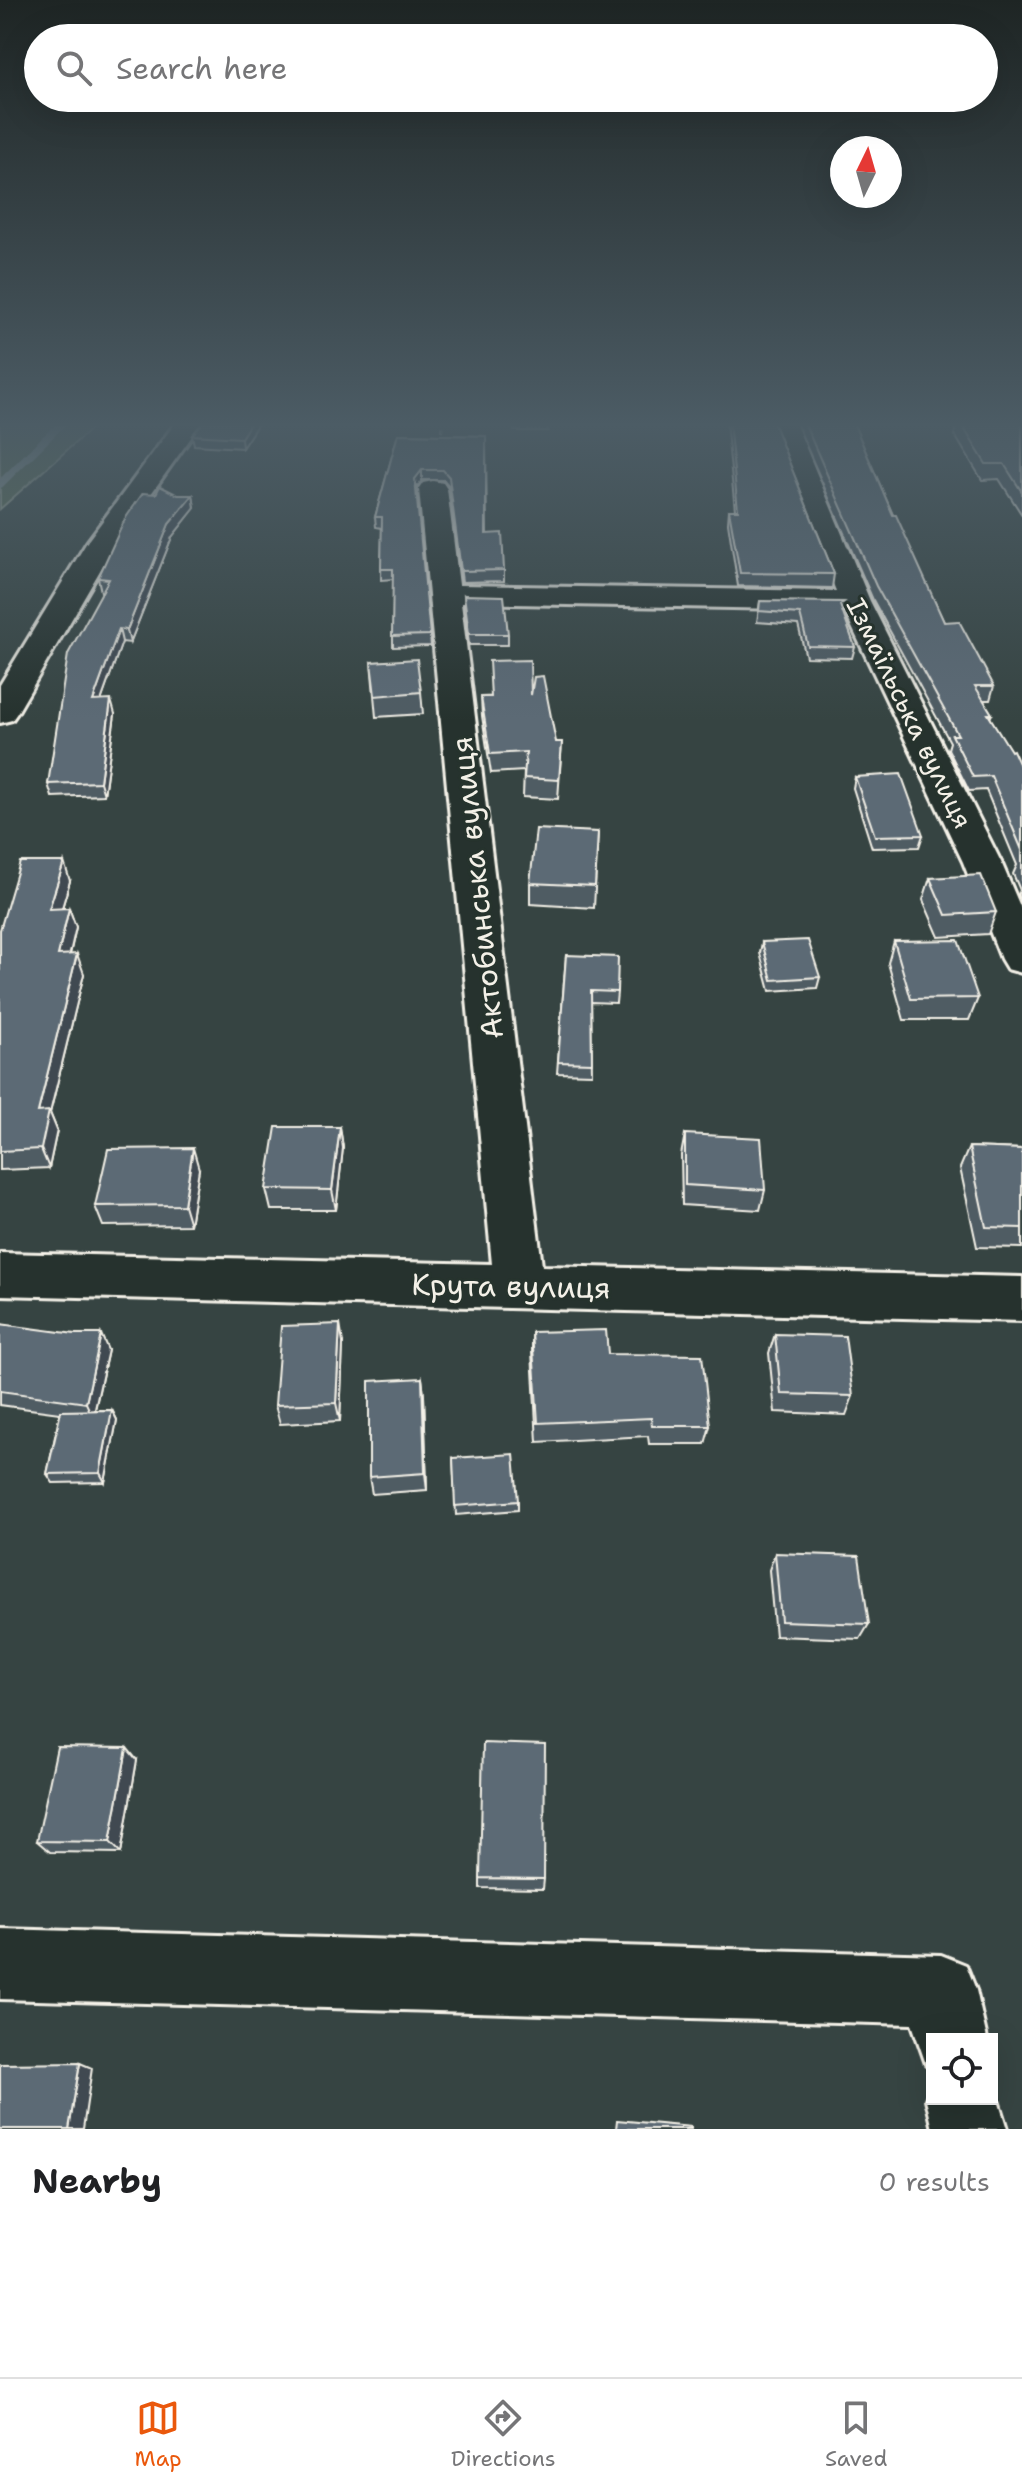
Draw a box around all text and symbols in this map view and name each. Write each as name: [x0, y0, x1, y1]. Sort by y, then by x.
search box: [24, 24, 998, 112]
icon: search: [52, 46, 96, 90]
text: Search here: [116, 48, 287, 89]
north arrow: [830, 136, 902, 208]
street label: Ізмаїльська вулиця: [839, 592, 981, 834]
street label: Актобинська вулиця: [441, 735, 513, 1041]
street label: Крута вулиця: [411, 1264, 611, 1308]
map controls: [926, 2033, 998, 2105]
button: locate: [926, 2033, 998, 2105]
text: Nearby: [32, 2158, 162, 2204]
text: 0 results: [878, 2164, 990, 2199]
tab: Map: [135, 2396, 182, 2473]
tab: Directions: [451, 2396, 556, 2473]
tab: Saved: [825, 2396, 887, 2473]

